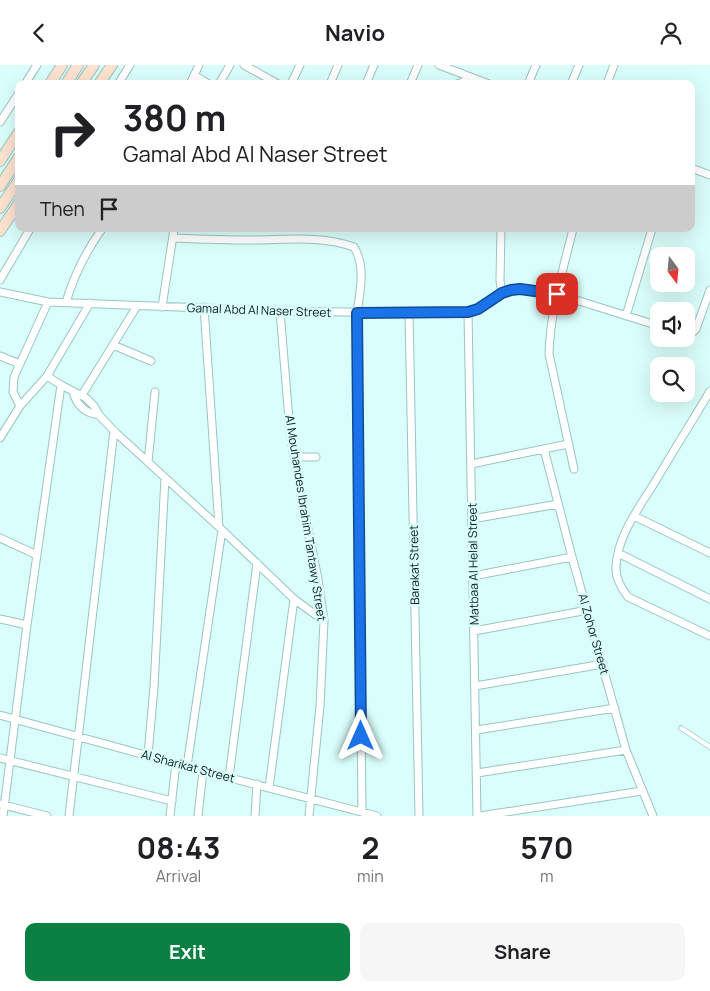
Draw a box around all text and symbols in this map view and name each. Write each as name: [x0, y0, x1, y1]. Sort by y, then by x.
text: Navio: [325, 18, 385, 48]
icon: back: [25, 19, 53, 47]
icon: person: [657, 19, 685, 47]
text: 380 m: [123, 94, 226, 142]
icon: right: [40, 100, 105, 165]
text: Gamal Abd Al Naser Street: [123, 139, 388, 169]
icon: arrive: [95, 195, 123, 223]
text: Then: [40, 196, 85, 222]
north arrow: [650, 247, 695, 293]
map controls: [650, 247, 695, 402]
pin: [536, 273, 578, 315]
icon: arrive: [543, 280, 571, 308]
street label: Gamal Abd Al Naser Street: [187, 299, 332, 321]
button: sound: [650, 302, 695, 347]
button: search: [650, 357, 695, 402]
street label: Al Mouhandes Ibrahim Tantawy Street: [281, 414, 331, 622]
street label: Matbaa Al Helal Street: [463, 502, 483, 625]
street label: Barakat Street: [405, 525, 423, 605]
street label: Al Zohor Street: [574, 592, 614, 677]
position arrow: [334, 709, 386, 761]
street label: Al Sharikat Street: [139, 745, 237, 787]
text: 08:43: [136, 827, 221, 868]
text: 2: [361, 827, 379, 868]
text: 570: [520, 827, 574, 868]
text: Arrival: [156, 865, 201, 887]
text: min: [357, 865, 384, 887]
text: m: [540, 865, 554, 887]
button: Exit: [25, 923, 350, 981]
button: Share: [360, 923, 685, 981]

